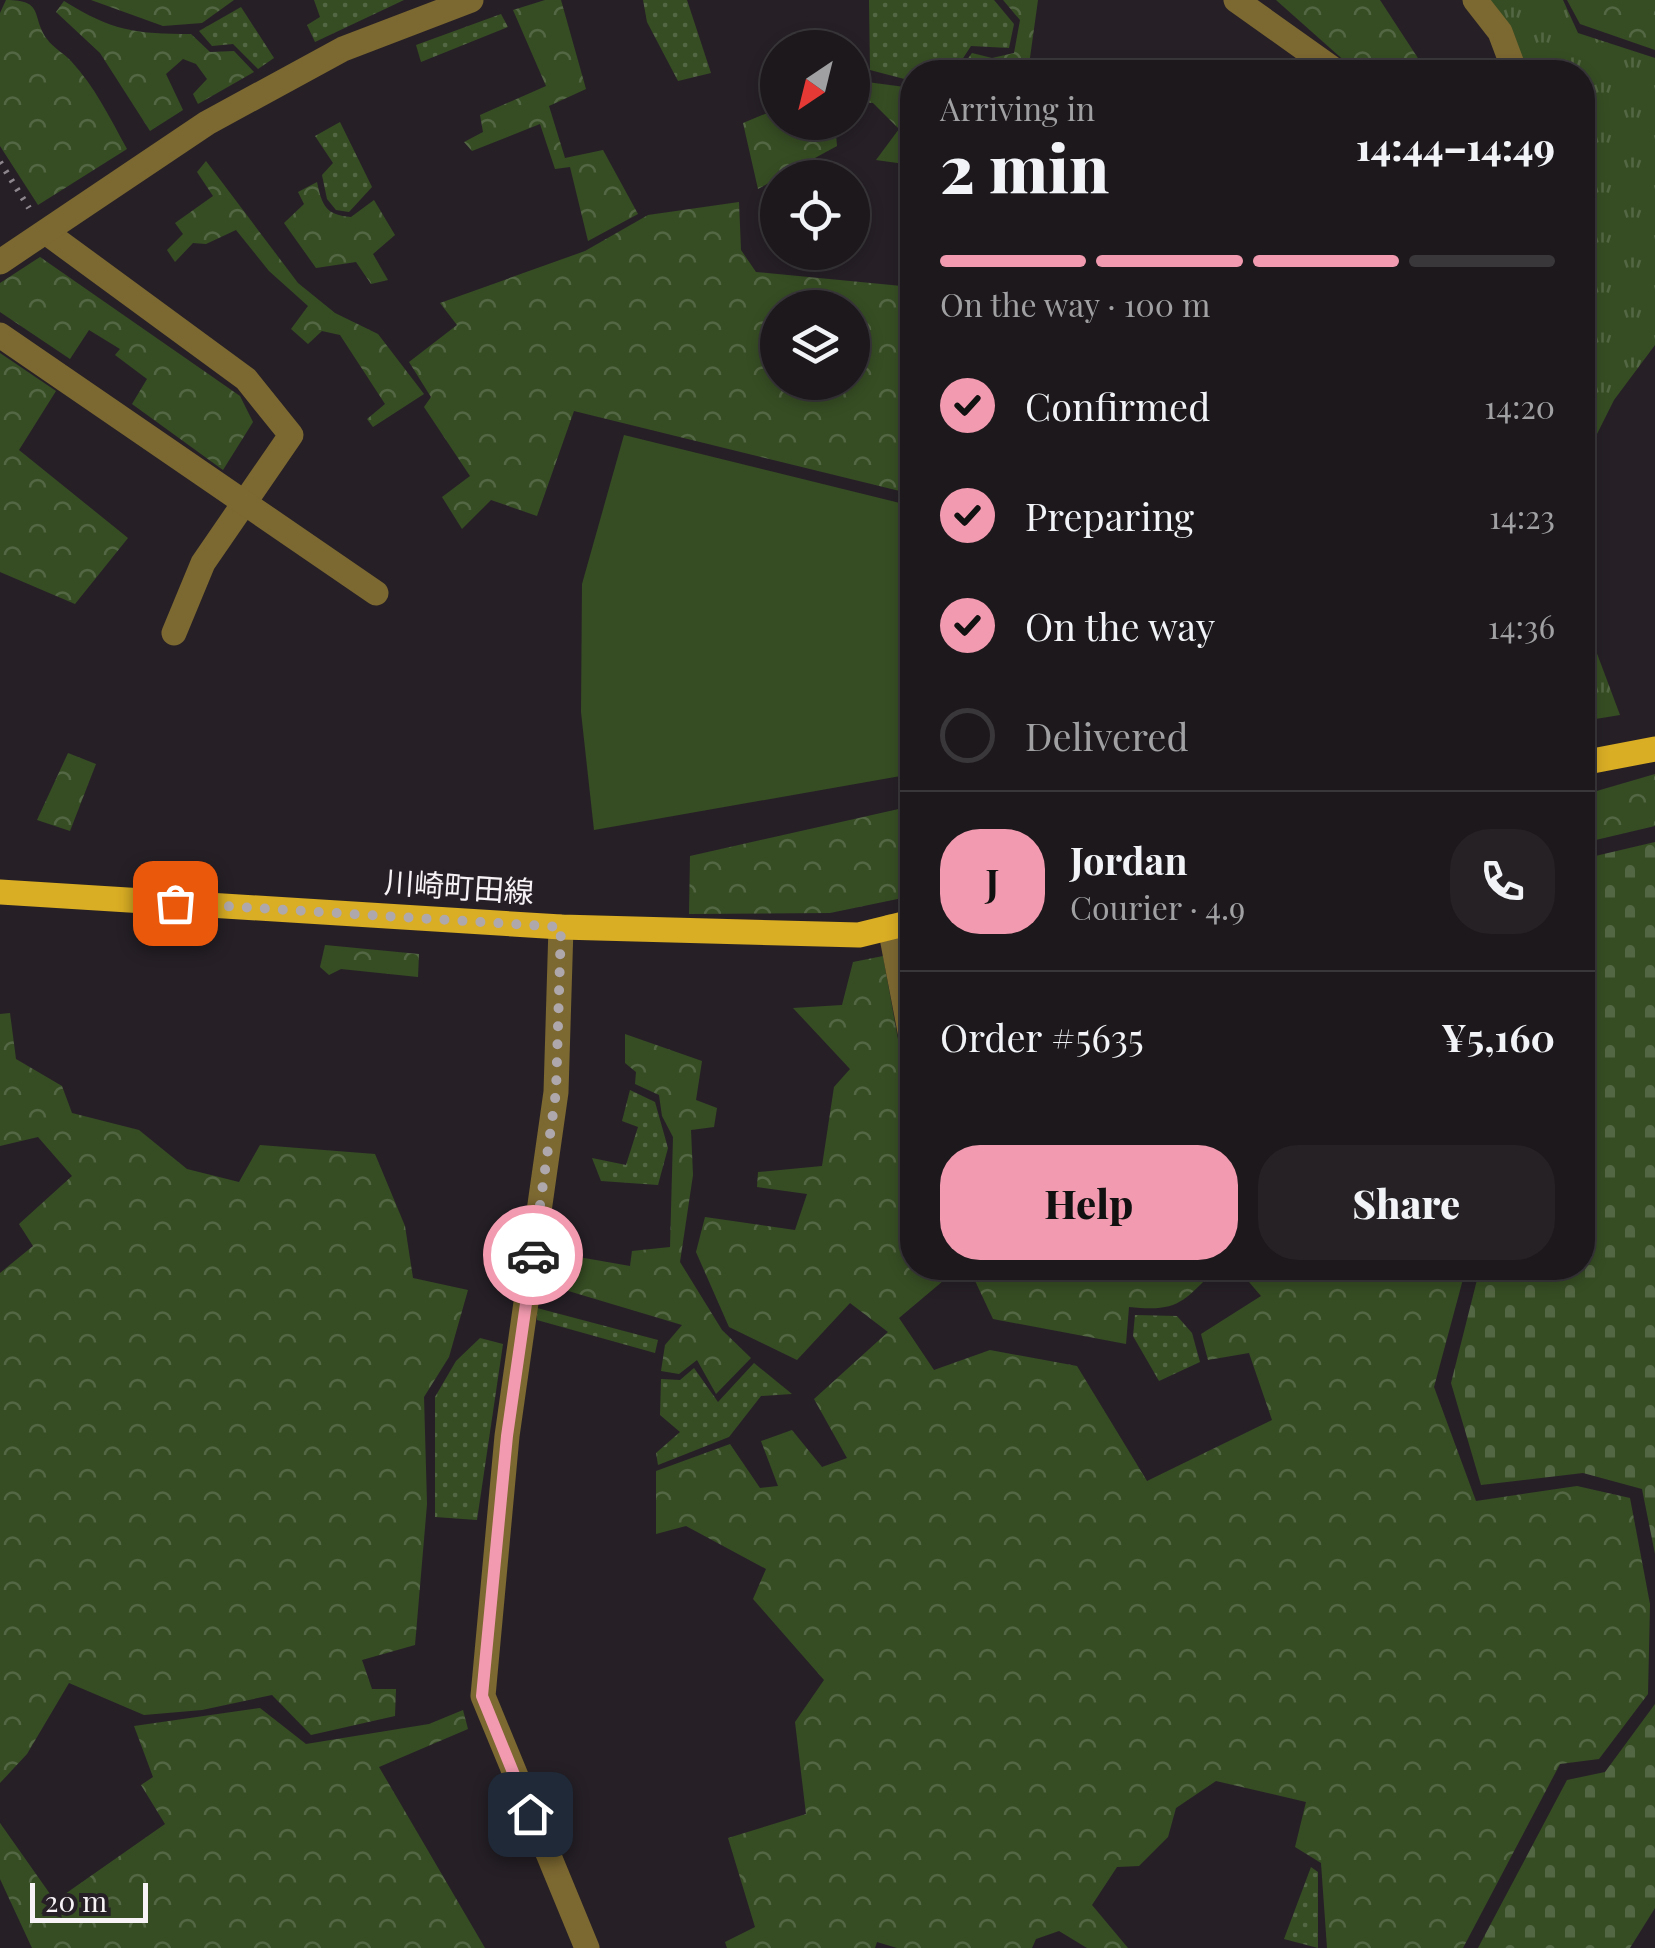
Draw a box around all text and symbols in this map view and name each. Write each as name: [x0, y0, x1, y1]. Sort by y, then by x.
north arrow: [760, 30, 870, 140]
map controls: [760, 30, 870, 400]
text: Arriving in: [940, 86, 1095, 129]
text: 14:44–14:49: [1356, 120, 1555, 171]
text: 2 min: [940, 123, 1109, 209]
button: locate: [760, 160, 870, 270]
text: On the way · 100 m: [940, 282, 1210, 325]
button: layers: [760, 290, 870, 400]
icon: check: [940, 378, 995, 433]
text: Confirmed: [1025, 380, 1210, 431]
text: 14:20: [1484, 384, 1555, 427]
icon: check: [940, 488, 995, 543]
text: Preparing: [1025, 490, 1194, 541]
text: 14:23: [1489, 494, 1555, 537]
icon: check: [940, 598, 995, 653]
text: On the way: [1025, 600, 1215, 651]
text: 14:36: [1488, 604, 1555, 647]
text: Delivered: [1025, 710, 1189, 761]
button: phone: [1450, 829, 1555, 934]
text: Jordan: [1070, 834, 1188, 885]
text: J: [986, 856, 999, 907]
pin: [133, 861, 218, 946]
street label: 川崎町田線: [383, 861, 535, 911]
icon: bag: [148, 876, 203, 931]
text: Courier · 4.9: [1070, 885, 1245, 928]
text: Order #5635: [940, 1011, 1144, 1062]
text: ¥5,160: [1441, 1011, 1555, 1062]
button: Help: [940, 1145, 1238, 1260]
button: Share: [1258, 1145, 1555, 1260]
courier: [483, 1205, 583, 1305]
icon: car: [506, 1228, 561, 1283]
pin: [488, 1772, 573, 1857]
icon: home: [503, 1787, 558, 1842]
scale bar: [30, 1878, 148, 1922]
text: 20 m: [45, 1882, 107, 1919]

